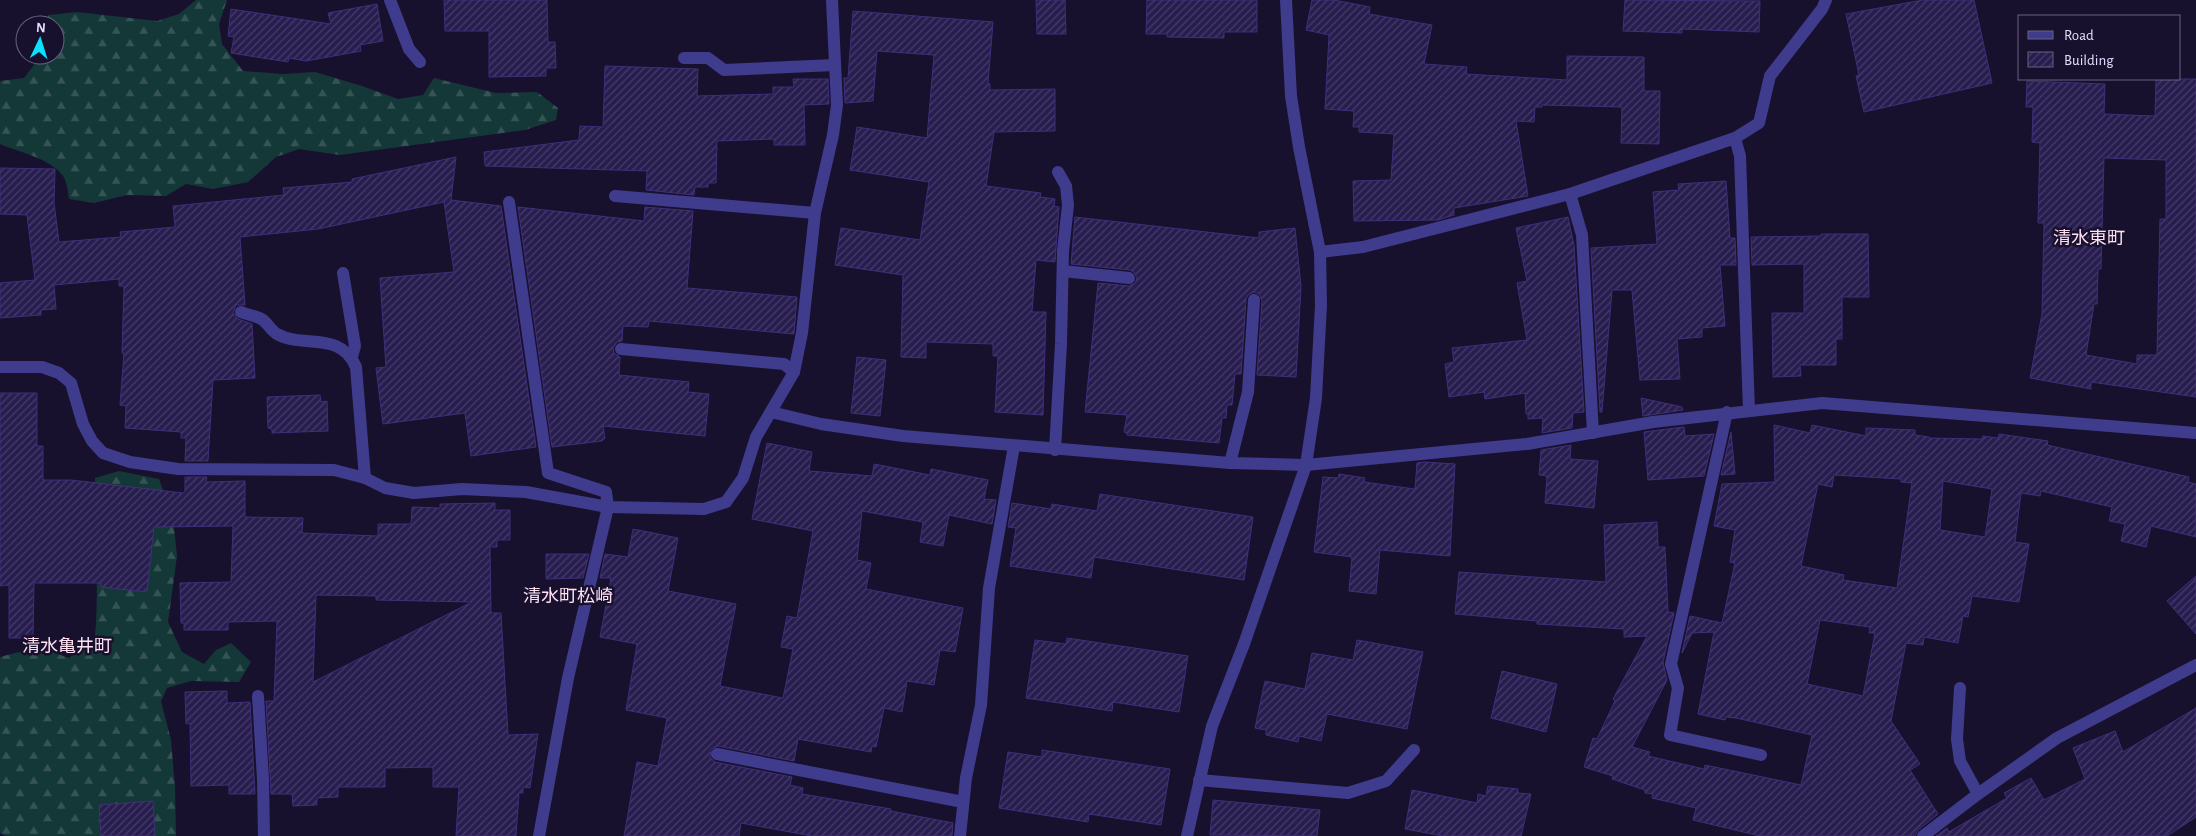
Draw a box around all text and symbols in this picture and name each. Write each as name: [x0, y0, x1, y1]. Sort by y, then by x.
north arrow: [15, 15, 65, 65]
legend: [2018, 15, 2181, 80]
text: N: [35, 21, 46, 35]
text: Road: [2064, 28, 2094, 43]
text: Building: [2064, 53, 2114, 68]
district label: 清水東町: [2053, 229, 2125, 248]
district label: 清水町松崎: [523, 587, 613, 606]
district label: 清水亀井町: [22, 636, 112, 656]

